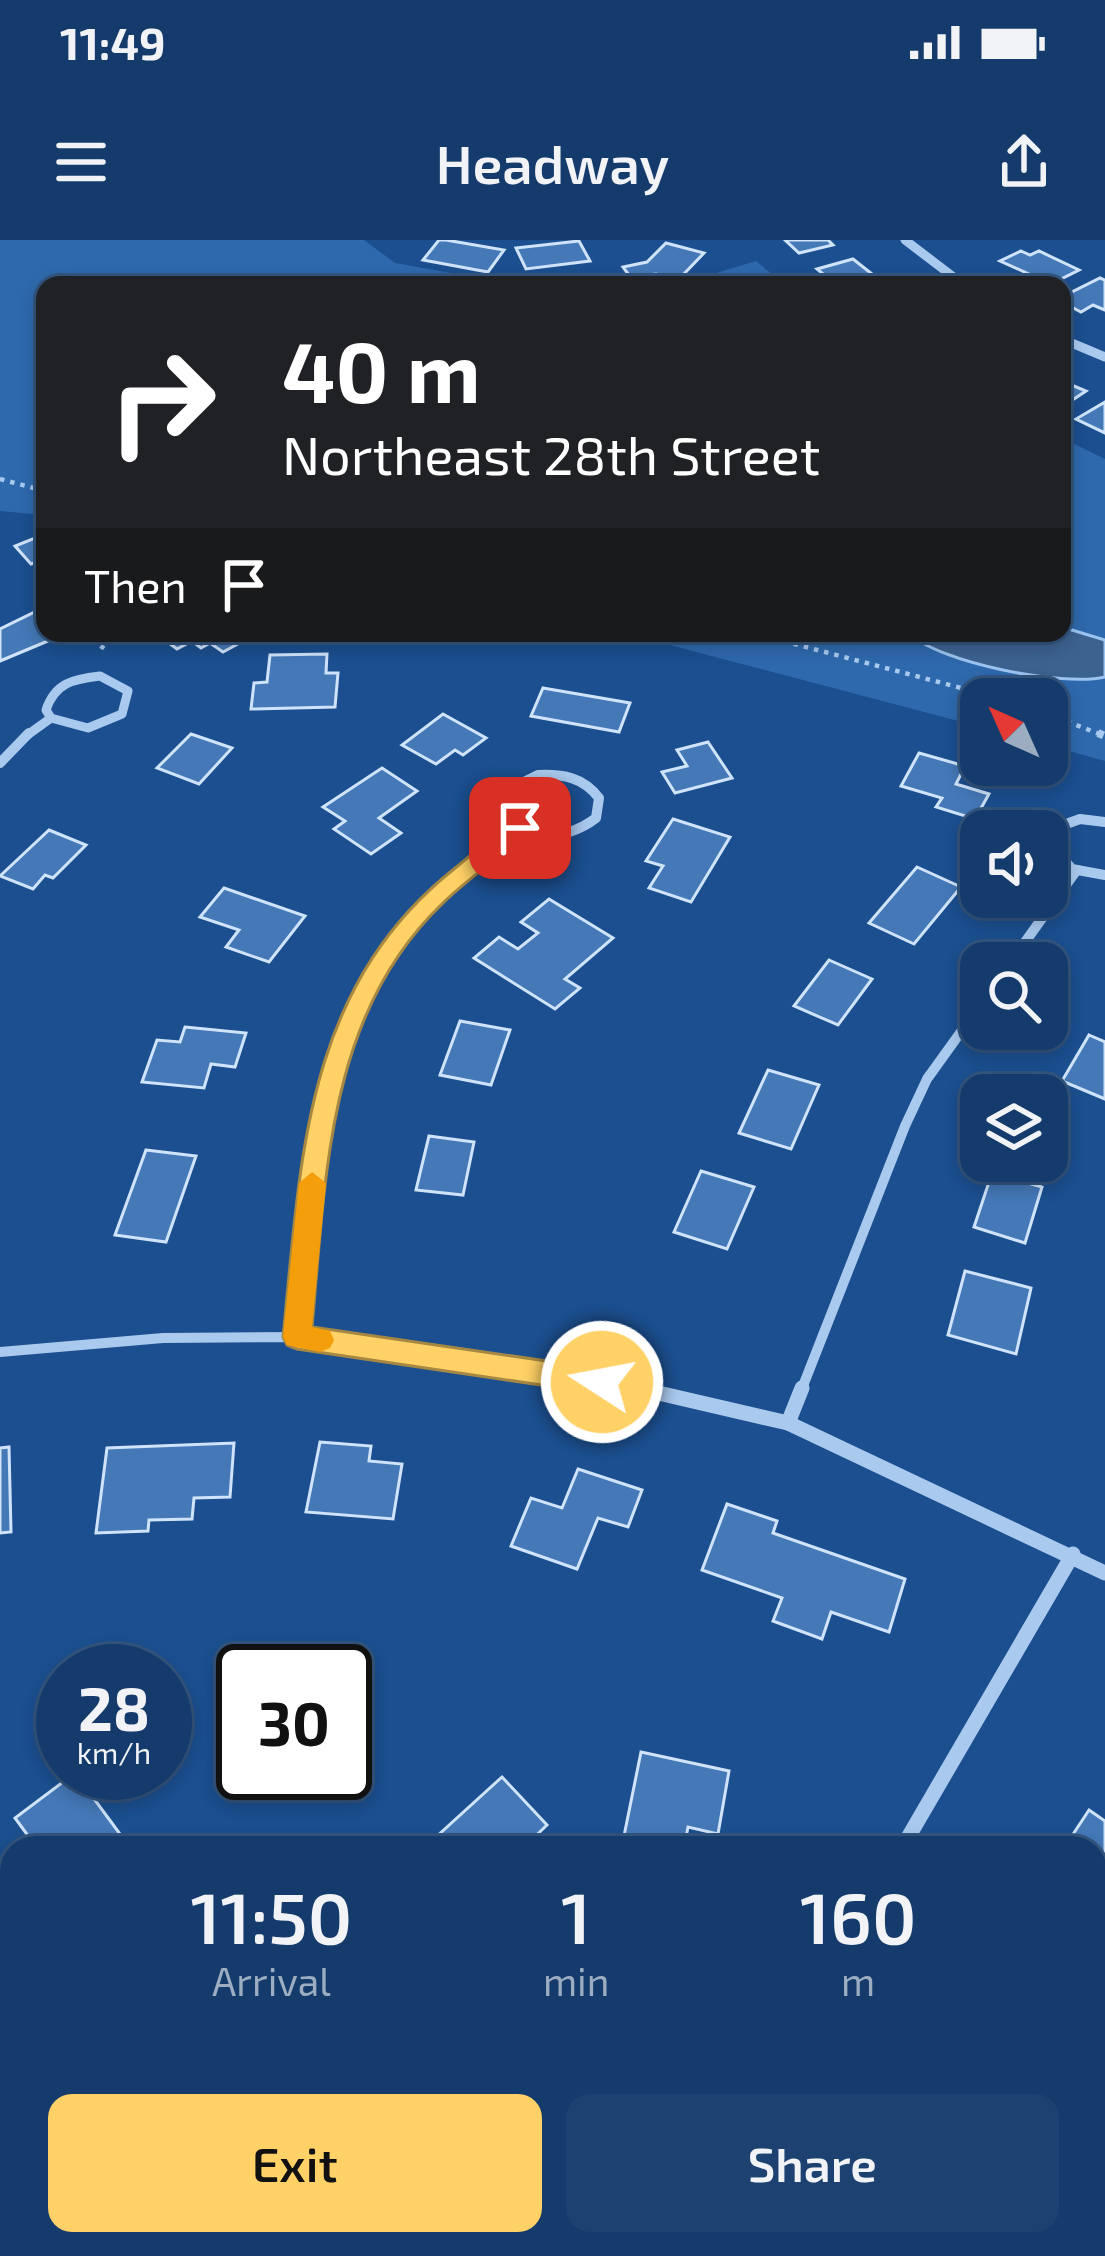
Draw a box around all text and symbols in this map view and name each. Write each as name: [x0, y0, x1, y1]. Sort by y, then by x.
text: 11:49: [60, 15, 166, 69]
icon: menu: [48, 129, 114, 195]
icon: share: [991, 129, 1057, 195]
text: Headway: [436, 130, 669, 195]
text: 40 m: [282, 319, 481, 420]
icon: right: [84, 324, 240, 480]
text: Northeast 28th Street: [282, 421, 820, 486]
icon: arrive: [211, 552, 277, 618]
text: Then: [84, 558, 187, 612]
north arrow: [960, 678, 1068, 786]
map controls: [960, 678, 1068, 1182]
pin: [469, 777, 571, 879]
icon: arrive: [487, 795, 553, 861]
button: sound: [960, 810, 1068, 918]
button: search: [960, 942, 1068, 1050]
button: layers: [960, 1074, 1068, 1182]
position arrow: [539, 1319, 665, 1445]
speed limit sign: 30: [216, 1644, 372, 1800]
text: 28: [78, 1671, 150, 1743]
text: km/h: [77, 1734, 151, 1770]
text: 11:50: [191, 1872, 352, 1958]
text: 1: [561, 1872, 591, 1958]
text: 160: [800, 1872, 916, 1958]
text: Arrival: [212, 1957, 331, 2004]
text: min: [543, 1957, 609, 2004]
text: m: [841, 1957, 875, 2004]
button: Exit: [48, 2094, 542, 2232]
button: Share: [566, 2094, 1059, 2232]

